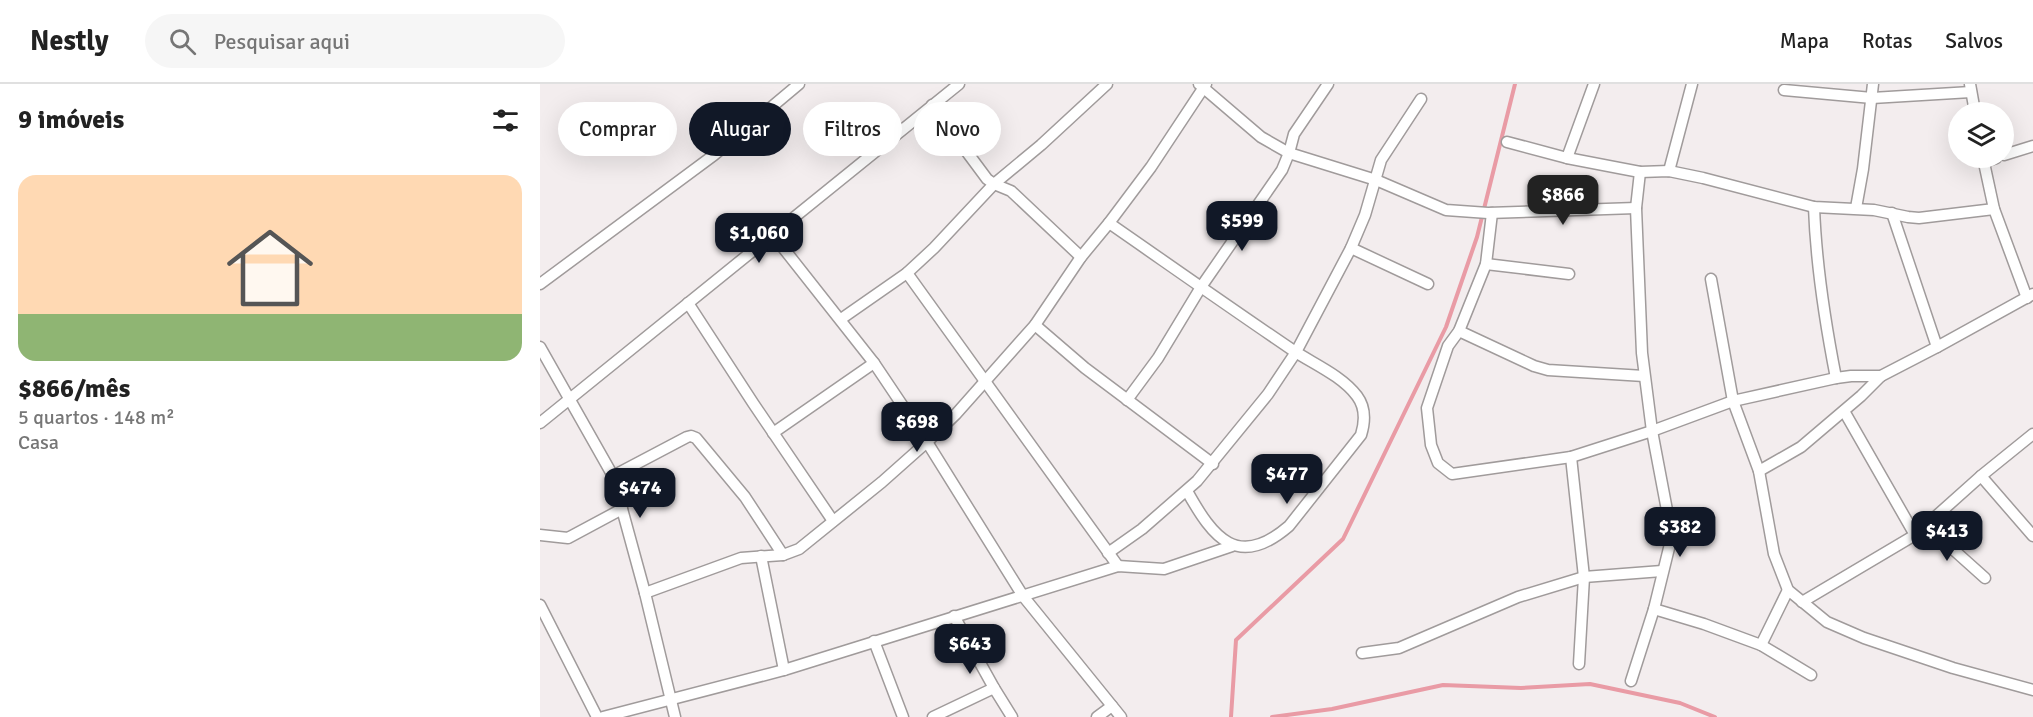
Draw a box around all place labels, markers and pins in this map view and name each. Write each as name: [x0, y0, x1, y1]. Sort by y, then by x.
pin: $866: [1527, 175, 1599, 226]
pin: $599: [1206, 201, 1278, 252]
pin: $1,060: [710, 213, 808, 264]
pin: $698: [881, 402, 953, 453]
pin: $477: [1251, 454, 1323, 505]
pin: $474: [604, 468, 676, 519]
pin: $382: [1644, 507, 1716, 558]
pin: $413: [1911, 511, 1983, 562]
pin: $643: [934, 624, 1006, 675]

